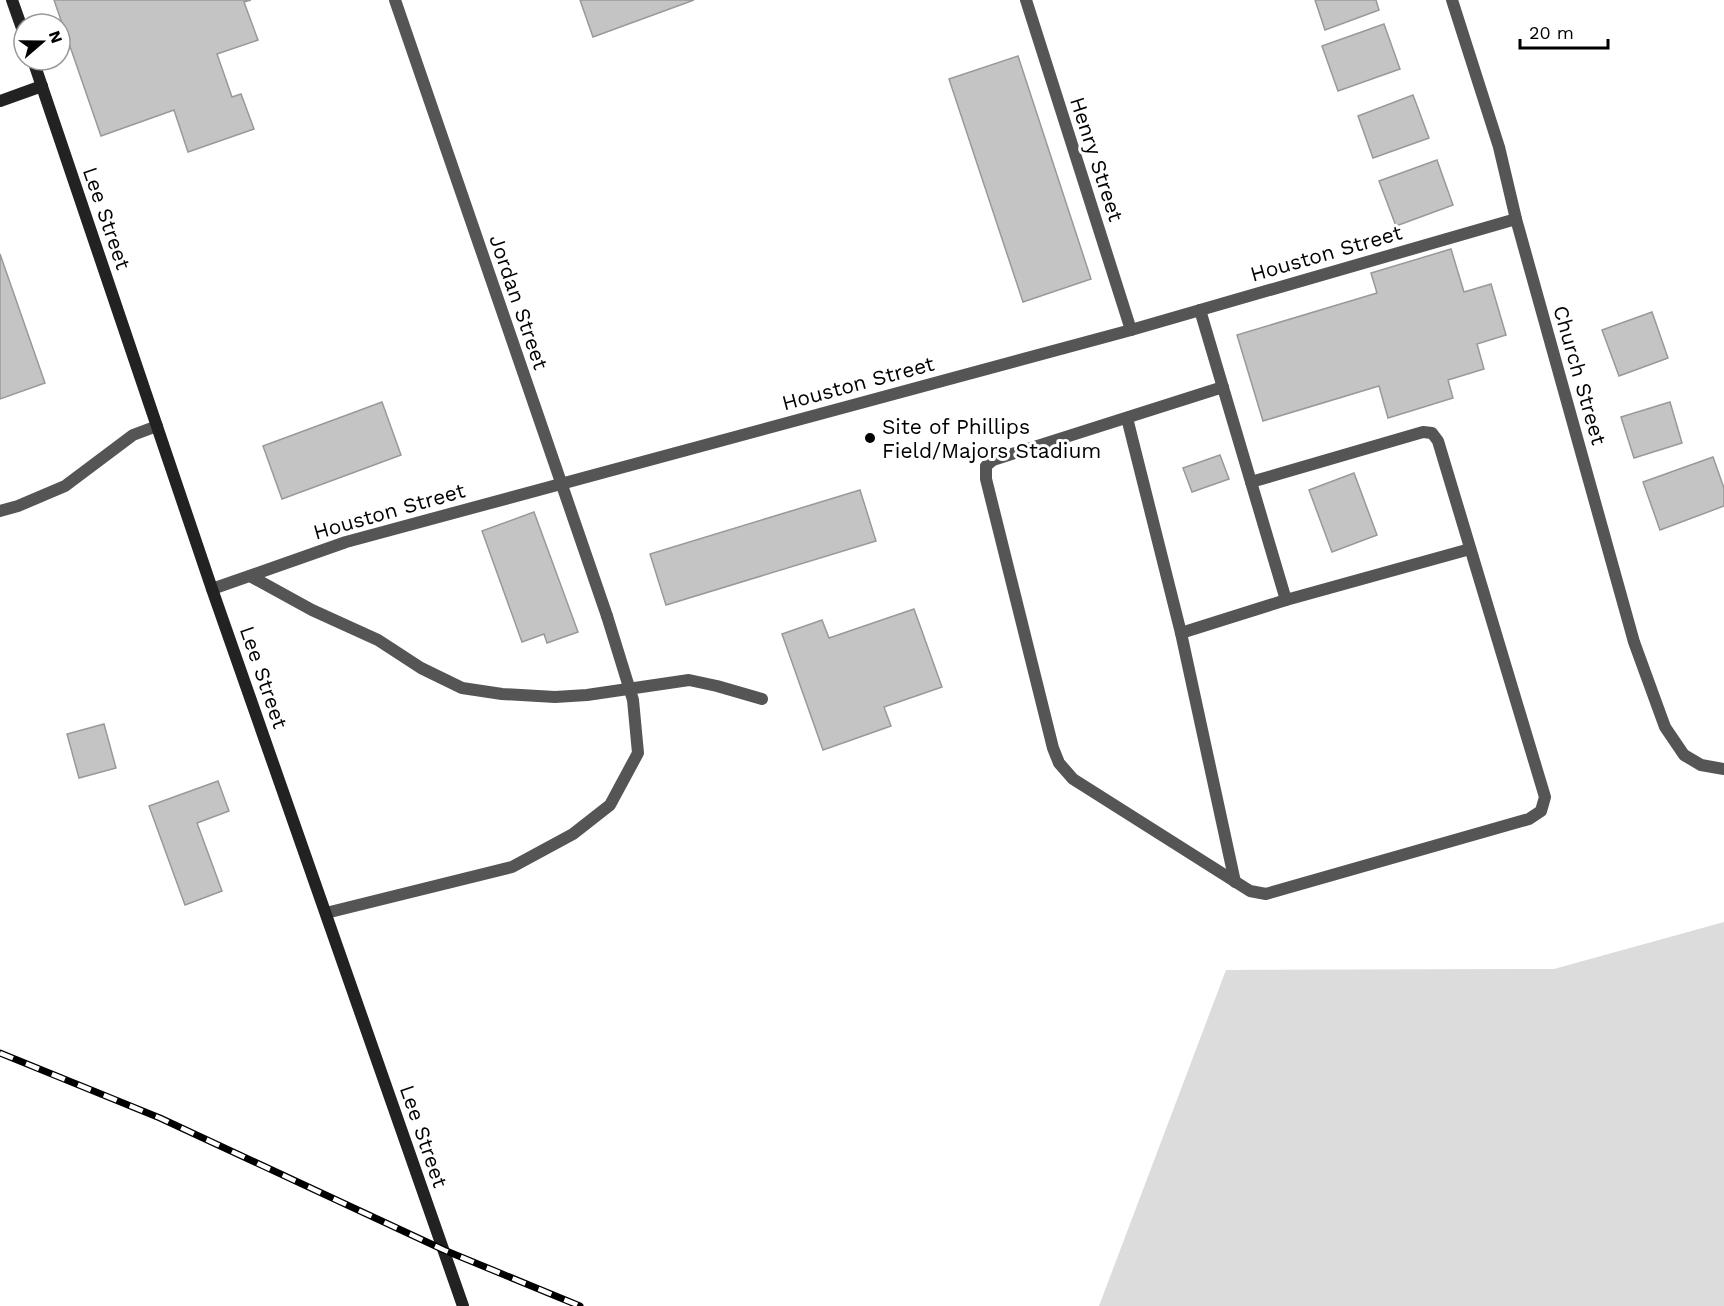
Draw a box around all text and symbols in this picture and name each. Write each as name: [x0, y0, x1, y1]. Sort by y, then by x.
north arrow: [12, 12, 72, 72]
scale bar: [1520, 12, 1608, 50]
text: 20 m: [1529, 22, 1574, 43]
text: N: [45, 28, 67, 46]
street label: Henry Street: [1065, 93, 1129, 225]
street label: Lee Street: [78, 163, 136, 273]
street label: Houston Street: [1247, 219, 1405, 287]
street label: Jordan Street: [484, 231, 554, 373]
street label: Church Street: [1548, 302, 1612, 448]
street label: Houston Street: [779, 351, 937, 415]
place label: Site of Phillips Field/Majors Stadium: [882, 414, 1101, 463]
marker: Site of Phillips Field/Majors Stadium: [863, 431, 877, 445]
street label: Houston Street: [310, 477, 468, 545]
street label: Lee Street: [235, 622, 293, 732]
street label: Lee Street: [395, 1081, 453, 1191]

